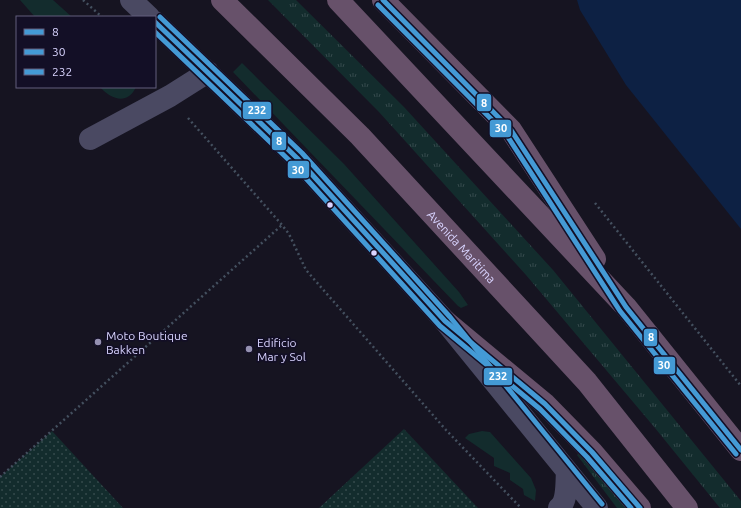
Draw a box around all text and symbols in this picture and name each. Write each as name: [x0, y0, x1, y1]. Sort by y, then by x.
legend: [16, 16, 156, 88]
text: 8: [52, 25, 59, 38]
text: 30: [52, 45, 66, 58]
text: 232: [52, 65, 72, 78]
line badge: 8: [476, 93, 492, 112]
text: 8: [481, 97, 487, 109]
line badge: 232: [242, 101, 272, 120]
text: 232: [248, 104, 266, 116]
line badge: 30: [489, 119, 512, 138]
text: 30: [495, 122, 507, 134]
line badge: 8: [271, 131, 287, 151]
text: 8: [276, 135, 282, 147]
line badge: 30: [287, 160, 310, 179]
text: 30: [292, 164, 304, 176]
unlabelled marker: [325, 200, 335, 210]
street label: Avenida Maritima: [425, 207, 499, 285]
unlabelled marker: [369, 248, 379, 258]
line badge: 8: [643, 328, 658, 347]
place label: Moto Boutique Bakken: [106, 329, 188, 356]
text: 8: [648, 331, 654, 343]
place label: Edificio Mar y Sol: [257, 336, 306, 363]
marker: Moto Boutique Bakken: [93, 337, 103, 347]
marker: Edificio Mar y Sol: [244, 344, 254, 354]
line badge: 30: [653, 356, 676, 375]
text: 30: [658, 359, 670, 371]
line badge: 232: [483, 367, 513, 386]
text: 232: [489, 370, 507, 382]

